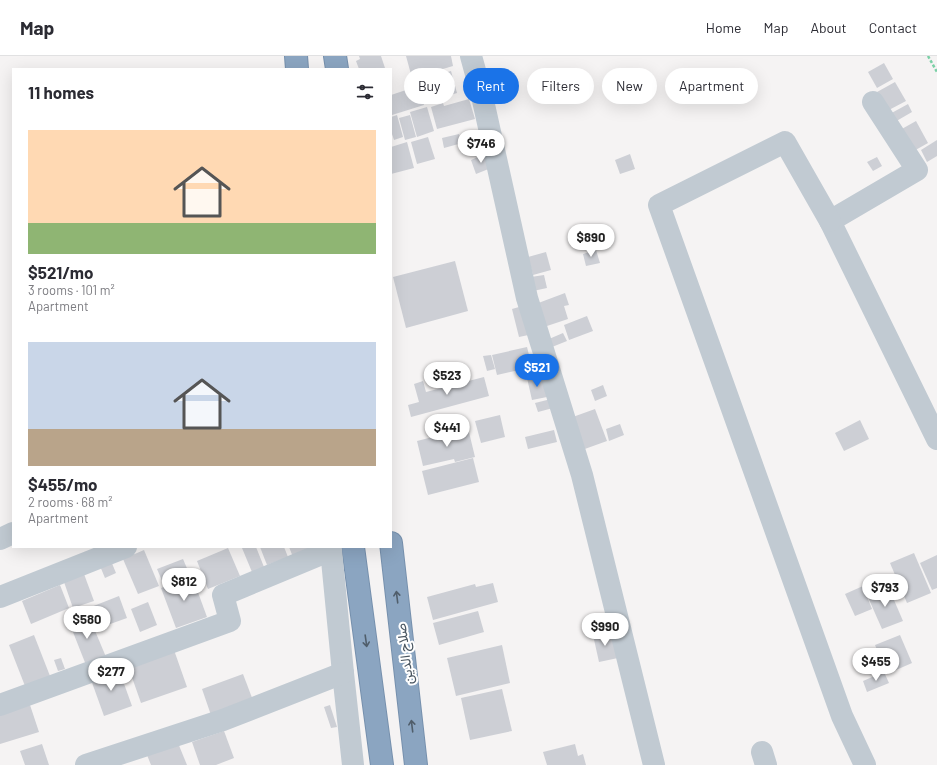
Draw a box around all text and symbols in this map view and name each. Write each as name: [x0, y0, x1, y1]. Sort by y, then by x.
text: Map: [20, 16, 54, 39]
text: Home: [706, 19, 742, 36]
text: Map: [764, 19, 788, 36]
text: About: [810, 19, 847, 36]
text: Contact: [869, 19, 917, 36]
chip: Buy: [404, 68, 455, 104]
chip: Rent: [463, 68, 519, 104]
chip: Filters: [527, 68, 594, 104]
chip: New: [602, 68, 657, 104]
chip: Apartment: [665, 68, 758, 104]
icon: filters: [354, 81, 376, 103]
text: 11 homes: [28, 82, 94, 102]
pin: $746: [457, 130, 505, 164]
text: $746: [467, 135, 495, 151]
icon: home: [166, 156, 238, 228]
pin: $890: [567, 224, 615, 258]
text: $890: [577, 229, 605, 245]
text: $521/mo: [28, 262, 93, 282]
text: 3 rooms · 101 m²: [28, 282, 115, 298]
text: Apartment: [28, 298, 89, 314]
pin: $521: [513, 354, 561, 388]
text: $521: [524, 359, 550, 375]
pin: $523: [423, 362, 471, 396]
text: $523: [433, 367, 461, 383]
icon: home: [166, 368, 238, 440]
pin: $441: [423, 414, 471, 448]
text: $441: [434, 419, 460, 435]
text: $455/mo: [28, 474, 98, 494]
text: 2 rooms · 68 m²: [28, 494, 112, 510]
text: Apartment: [28, 510, 89, 526]
pin: $812: [160, 568, 208, 602]
text: $812: [171, 573, 197, 589]
pin: $793: [861, 574, 909, 608]
text: $793: [871, 579, 899, 595]
one-way arrow: [393, 591, 401, 604]
pin: $580: [63, 606, 111, 640]
text: $580: [73, 611, 101, 627]
pin: $990: [581, 613, 629, 647]
text: $990: [591, 618, 619, 634]
street label: صلاح الدين: [392, 622, 419, 686]
one-way arrow: [362, 634, 370, 647]
pin: $455: [852, 648, 900, 682]
text: $455: [861, 653, 891, 669]
pin: $277: [87, 658, 135, 692]
text: $277: [97, 663, 125, 679]
one-way arrow: [408, 720, 416, 733]

